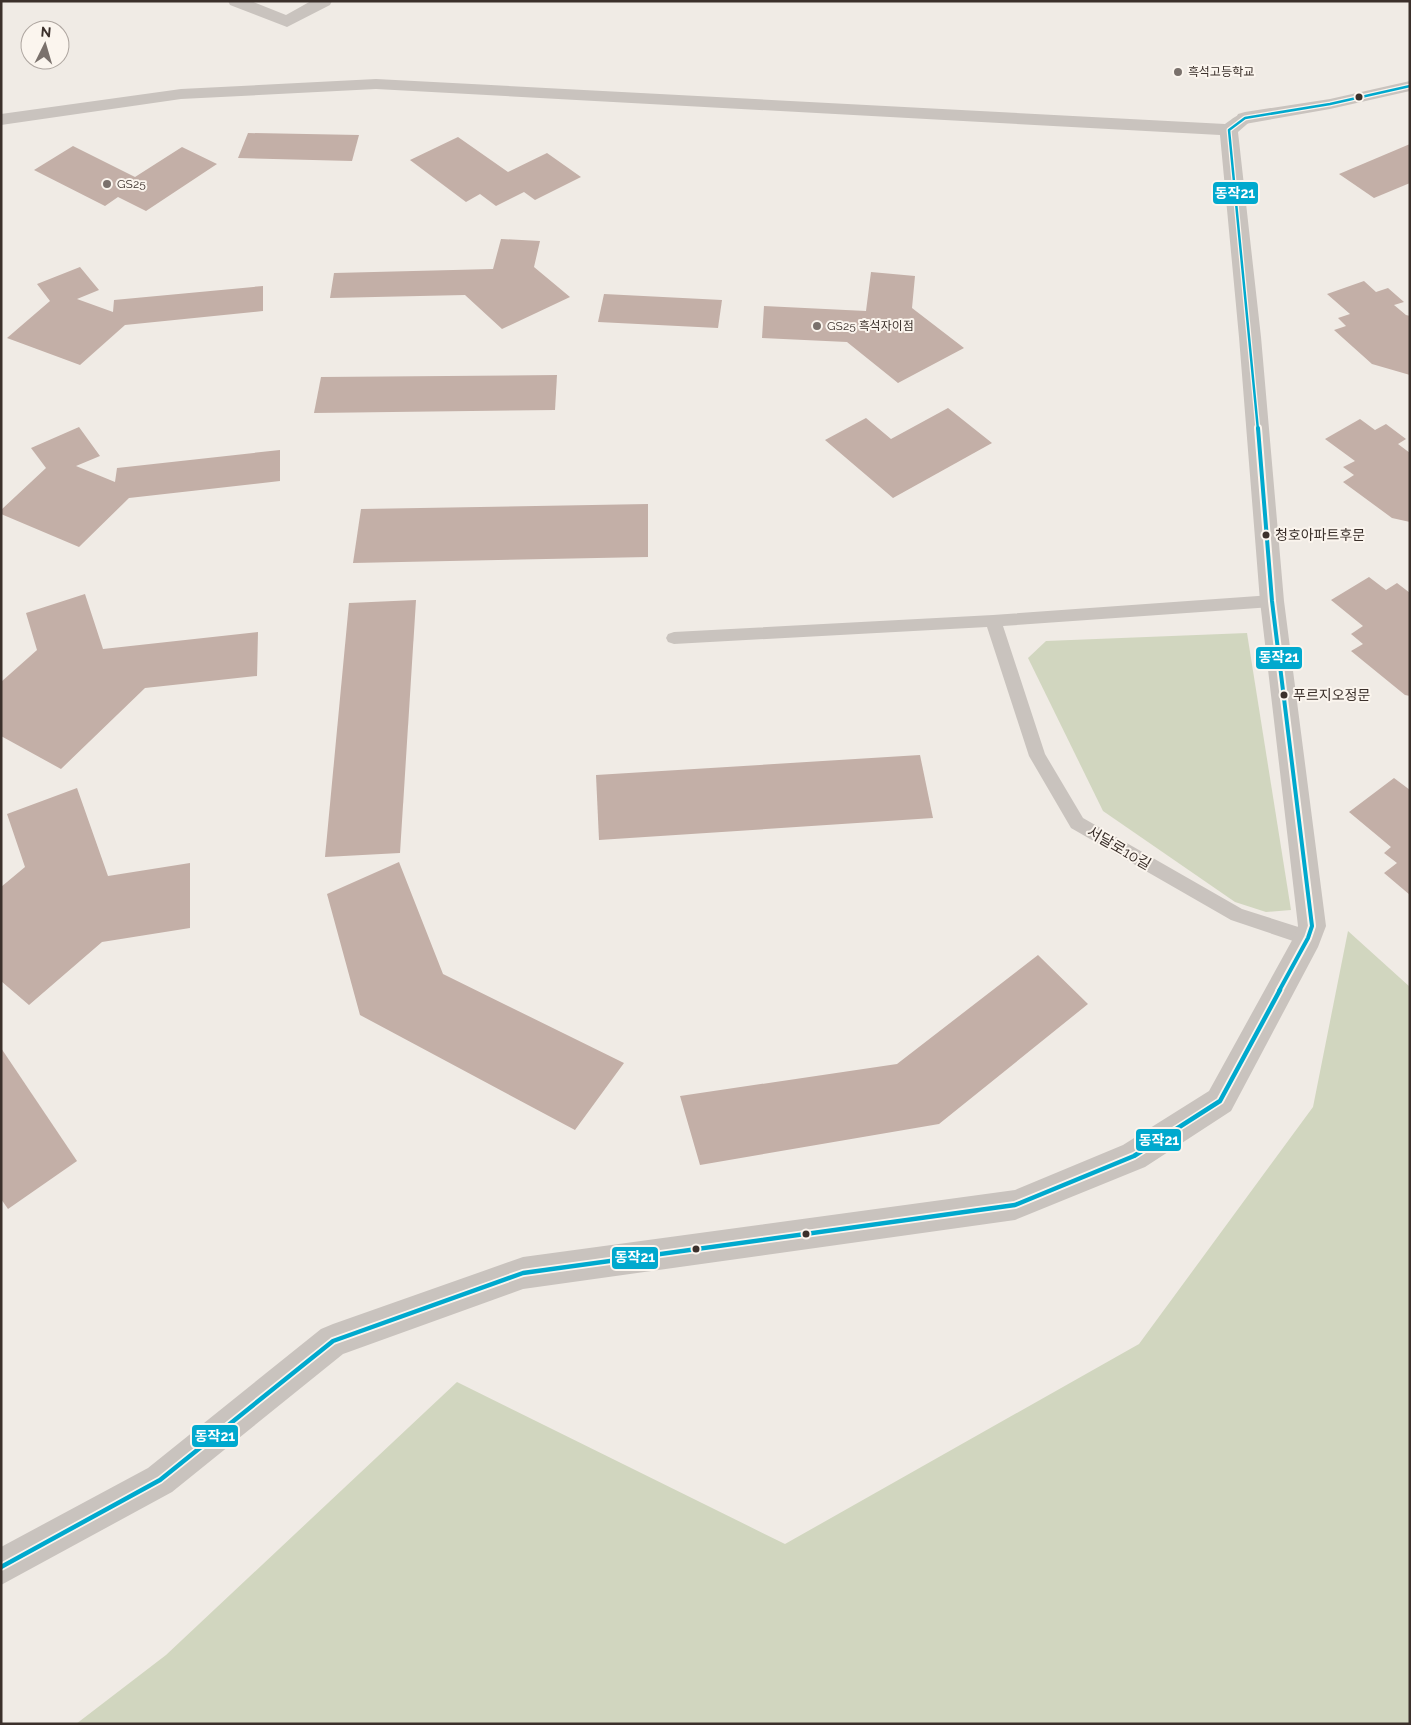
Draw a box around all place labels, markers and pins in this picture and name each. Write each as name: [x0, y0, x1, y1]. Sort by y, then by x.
place label: 흑석고등학교: [1188, 65, 1254, 79]
marker: 흑석고등학교: [1172, 66, 1184, 78]
unlabelled marker: [1354, 92, 1364, 102]
place label: GS25: [117, 177, 146, 191]
marker: GS25: [101, 178, 113, 190]
place label: GS25 흑석자이점: [827, 319, 914, 333]
marker: GS25 흑석자이점: [811, 320, 823, 332]
place label: 청호아파트후문: [1275, 527, 1365, 543]
marker: 청호아파트후문: [1261, 530, 1271, 540]
place label: 푸르지오정문: [1293, 687, 1370, 703]
marker: 푸르지오정문: [1279, 690, 1289, 700]
unlabelled marker: [801, 1229, 811, 1239]
unlabelled marker: [691, 1244, 701, 1254]

